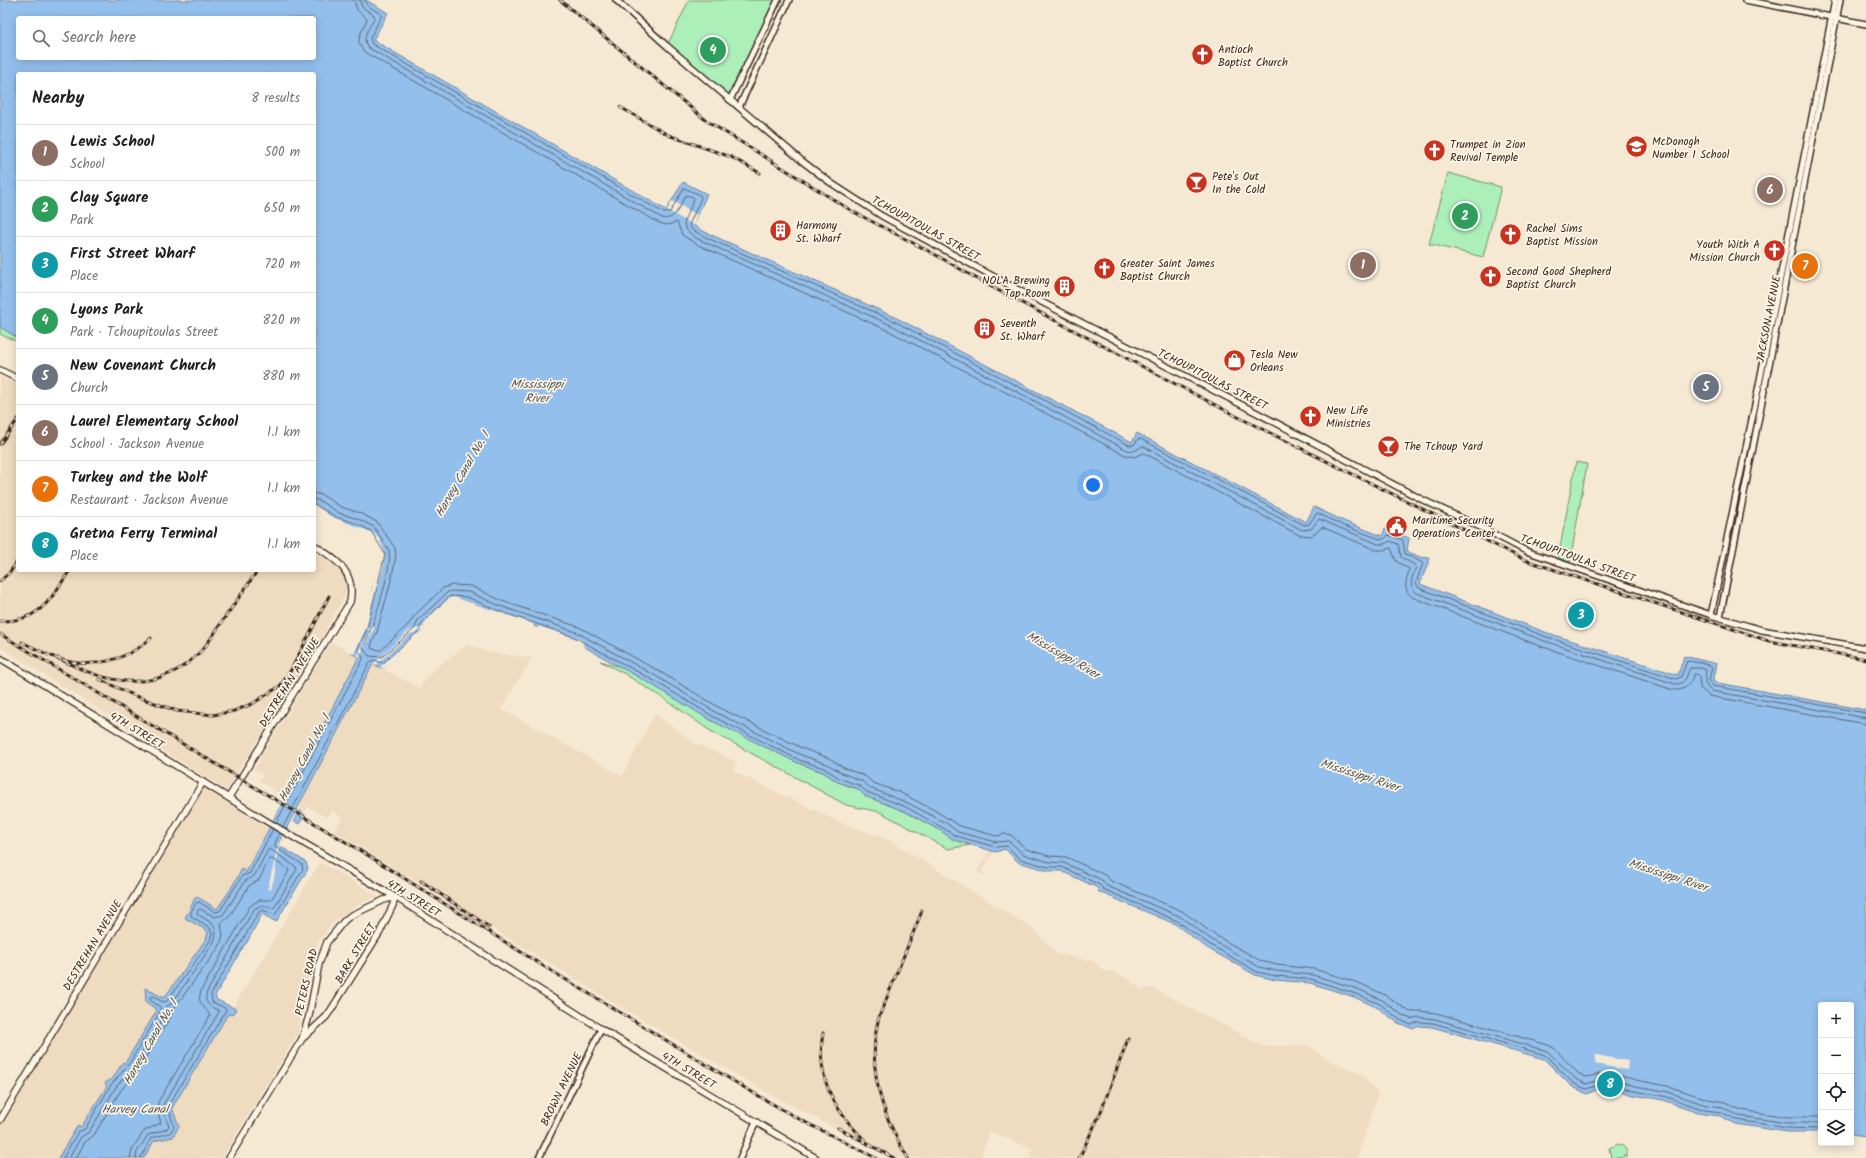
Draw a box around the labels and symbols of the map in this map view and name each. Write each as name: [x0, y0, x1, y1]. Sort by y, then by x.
pin: 4: [700, 35, 726, 65]
place label: Antioch Baptist Church: [1218, 41, 1288, 72]
church icon: Antioch Baptist Church: [1190, 42, 1216, 68]
place label: McDonogh Number 1 School: [1652, 133, 1730, 164]
school or university icon: McDonogh Number 1 School: [1623, 134, 1649, 160]
place label: Trumpet in Zion Revival Temple: [1450, 136, 1526, 167]
church icon: Trumpet in Zion Revival Temple: [1422, 137, 1448, 163]
place label: Pete's Out In the Cold: [1212, 168, 1265, 199]
bar icon: Pete's Out In the Cold: [1183, 169, 1209, 195]
pin: 6: [1757, 175, 1783, 205]
street label: TCHOUPITOULAS STREET: [868, 192, 984, 267]
pin: 2: [1452, 201, 1478, 231]
place label: Harmony St. Wharf: [796, 217, 842, 248]
building icon: Harmony St. Wharf: [767, 218, 793, 244]
place label: Rachel Sims Baptist Mission: [1526, 220, 1598, 251]
church icon: Rachel Sims Baptist Mission: [1497, 221, 1523, 247]
place label: Youth With A Mission Church: [1689, 236, 1760, 267]
church icon: Youth With A Mission Church: [1762, 237, 1788, 263]
pin: 1: [1350, 250, 1376, 280]
pin: 7: [1792, 251, 1818, 281]
place label: Greater Saint James Baptist Church: [1120, 255, 1215, 286]
church icon: Greater Saint James Baptist Church: [1092, 256, 1118, 282]
place label: Second Good Shepherd Baptist Church: [1506, 263, 1611, 294]
church icon: Second Good Shepherd Baptist Church: [1478, 264, 1504, 290]
place label: NOLA Brewing Tap Room: [982, 272, 1050, 303]
building icon: NOLA Brewing Tap Room: [1052, 273, 1078, 299]
street label: JACKSON AVENUE: [1752, 273, 1786, 364]
place label: Seventh St. Wharf: [1000, 315, 1046, 346]
building icon: Seventh St. Wharf: [972, 316, 998, 342]
street label: TCHOUPITOULAS STREET: [1154, 344, 1272, 416]
place label: Tesla New Orleans: [1250, 346, 1298, 377]
shop icon: Tesla New Orleans: [1221, 347, 1247, 373]
pin: 5: [1693, 372, 1719, 402]
water label: Mississippi River: [511, 375, 567, 408]
place label: New Life Ministries: [1326, 402, 1371, 433]
church icon: New Life Ministries: [1297, 403, 1323, 429]
water label: Harvey Canal No. 1: [430, 426, 496, 521]
bar icon: The Tchoup Yard: [1375, 433, 1401, 459]
place label: The Tchoup Yard: [1404, 438, 1483, 456]
your location: [1083, 475, 1103, 495]
place label: Maritime Security Operations Center: [1412, 512, 1496, 543]
public building icon: Maritime Security Operations Center: [1384, 513, 1410, 539]
street label: TCHOUPITOULAS STREET: [1517, 530, 1639, 589]
pin: 3: [1568, 600, 1594, 630]
water label: Mississippi River: [1023, 627, 1106, 686]
street label: DESTREHAN AVENUE: [255, 633, 325, 731]
street label: 4TH STREET: [106, 708, 168, 755]
water label: Harvey Canal No. 1: [273, 709, 336, 805]
water label: Mississippi River: [1318, 754, 1405, 798]
water label: Mississippi River: [1626, 854, 1713, 898]
street label: 4TH STREET: [383, 875, 445, 923]
street label: DESTREHAN AVENUE: [58, 896, 128, 994]
street label: BARK STREET: [331, 919, 382, 987]
street label: PETERS ROAD: [291, 947, 323, 1018]
water label: Harvey Canal No. 1: [118, 994, 184, 1089]
street label: 4TH STREET: [658, 1048, 720, 1095]
street label: BROWN AVENUE: [536, 1049, 588, 1129]
pin: 8: [1597, 1069, 1623, 1099]
water label: Harvey Canal: [102, 1100, 170, 1119]

